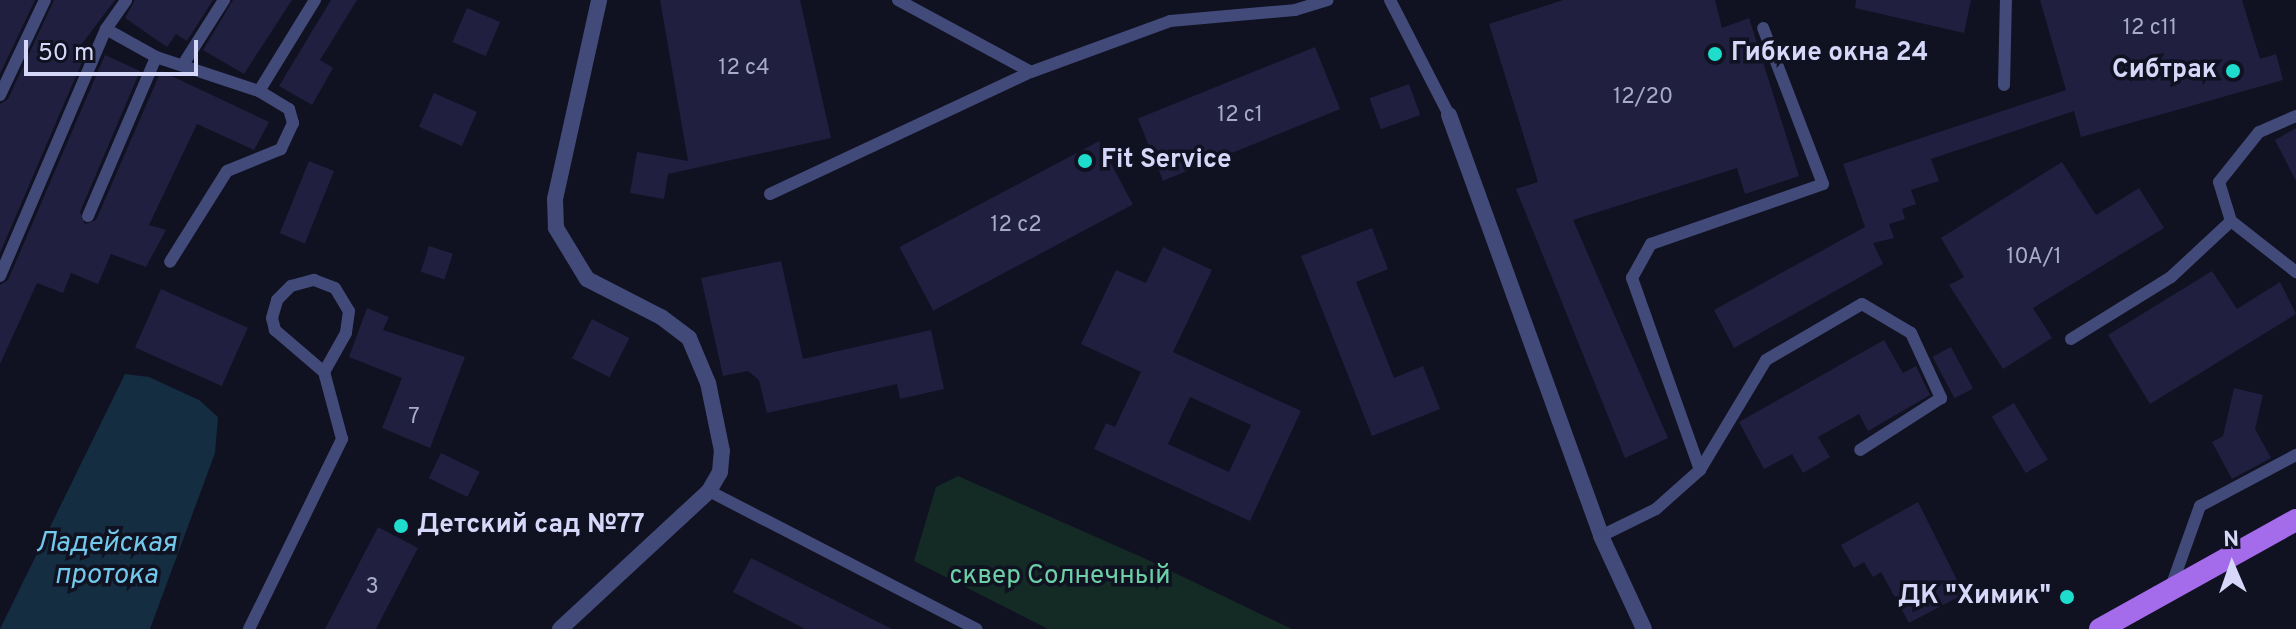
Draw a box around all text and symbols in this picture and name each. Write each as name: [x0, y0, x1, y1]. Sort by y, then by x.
house number: 12 с11: [2123, 16, 2177, 42]
scale bar: [28, 24, 202, 74]
place label: Гибкие окна 24: [1731, 38, 1928, 70]
text: 50 m: [38, 39, 94, 69]
marker: Гибкие окна 24: [1706, 45, 1724, 63]
place label: Сибтрак: [2112, 55, 2217, 87]
house number: 12 с4: [718, 56, 770, 82]
marker: Сибтрак: [2224, 62, 2242, 80]
house number: 12/20: [1613, 85, 1673, 111]
house number: 12 с1: [1217, 103, 1263, 129]
place label: Fit Service: [1101, 145, 1231, 177]
marker: Fit Service: [1076, 152, 1094, 170]
house number: 12 с2: [990, 213, 1042, 239]
house number: 10А/1: [2006, 245, 2062, 271]
house number: 7: [408, 405, 420, 431]
place label: Детский сад №77: [417, 510, 645, 542]
marker: Детский сад №77: [392, 517, 410, 535]
north arrow: [2192, 525, 2272, 605]
water label: Ладейская протока: [35, 527, 177, 593]
text: N: [2223, 527, 2240, 554]
park label: сквер Солнечный: [949, 561, 1171, 593]
house number: 3: [365, 575, 379, 601]
place label: ДК "Химик": [1898, 581, 2051, 613]
marker: ДК "Химик": [2058, 588, 2076, 606]

